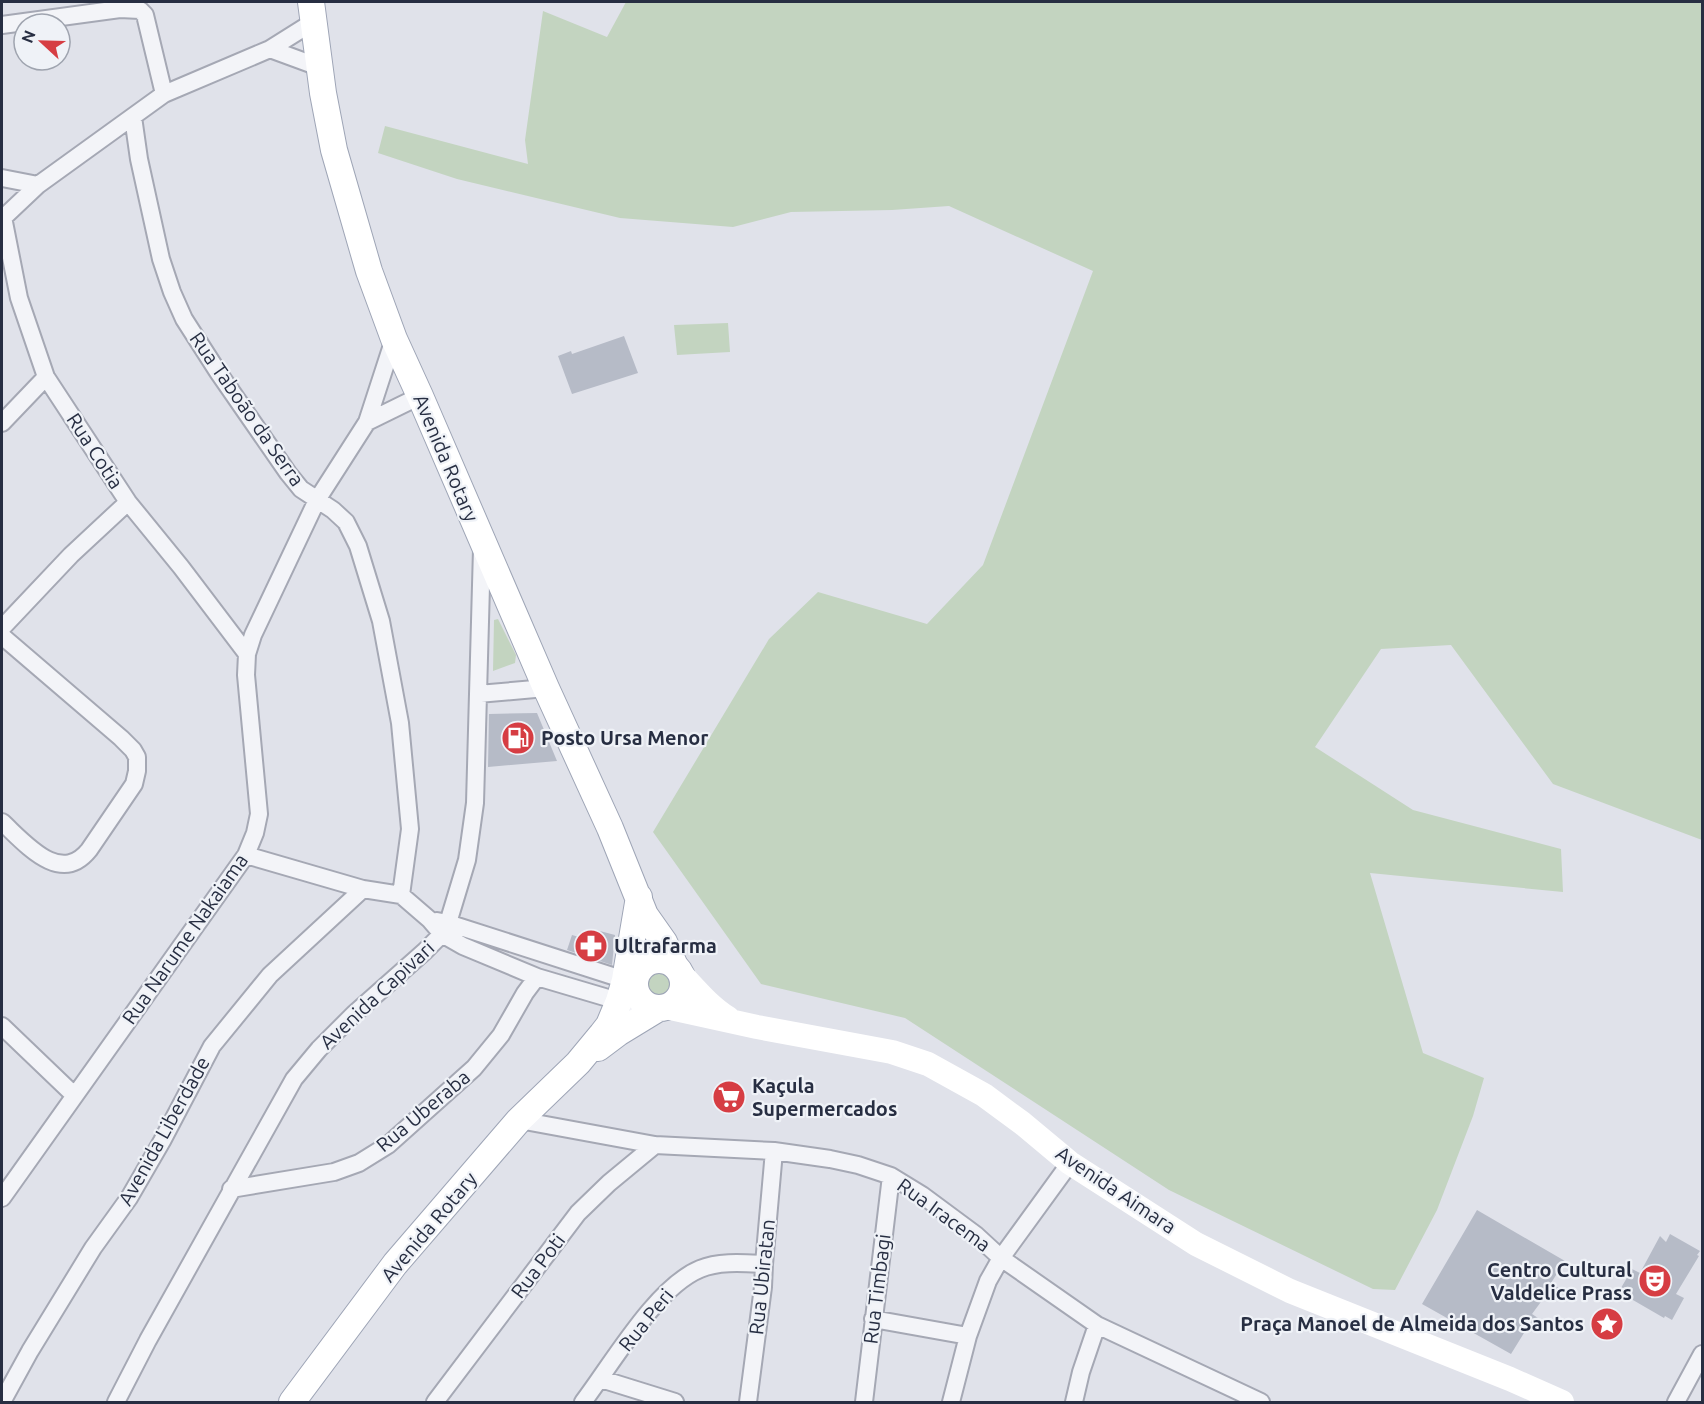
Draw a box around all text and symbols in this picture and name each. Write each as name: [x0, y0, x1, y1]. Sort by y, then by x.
north arrow: [12, 12, 72, 72]
text: N: [18, 27, 39, 45]
street label: Rua Taboão da Serra: [186, 327, 309, 490]
street label: Avenida Rotary: [409, 391, 484, 525]
street label: Rua Cotia: [62, 409, 128, 493]
fuel station icon: Posto Ursa Menor: [500, 720, 536, 756]
place label: Posto Ursa Menor: [541, 726, 709, 749]
street label: Rua Narume Nakaiama: [117, 849, 252, 1028]
pharmacy icon: Ultrafarma: [573, 928, 609, 964]
place label: Ultrafarma: [614, 934, 717, 957]
street label: Avenida Capivari: [315, 936, 439, 1053]
street label: Avenida Liberdade: [113, 1052, 214, 1209]
street label: Rua Uberaba: [371, 1065, 474, 1156]
place label: Kaçula Supermercados: [752, 1074, 897, 1120]
supermarket icon: Kaçula Supermercados: [711, 1079, 747, 1115]
street label: Avenida Aimara: [1052, 1141, 1181, 1238]
street label: Avenida Rotary: [376, 1167, 481, 1286]
street label: Rua Iracema: [893, 1173, 995, 1256]
street label: Rua Ubiratan: [744, 1218, 779, 1336]
street label: Rua Poti: [506, 1229, 569, 1303]
street label: Rua Timbagi: [858, 1233, 895, 1345]
place label: Centro Cultural Valdelice Prass: [1487, 1258, 1632, 1304]
theatre icon: Centro Cultural Valdelice Prass: [1637, 1263, 1673, 1299]
street label: Rua Peri: [613, 1284, 678, 1356]
place icon: Praça Manoel de Almeida dos Santos: [1589, 1306, 1625, 1342]
place label: Praça Manoel de Almeida dos Santos: [1240, 1312, 1584, 1335]

